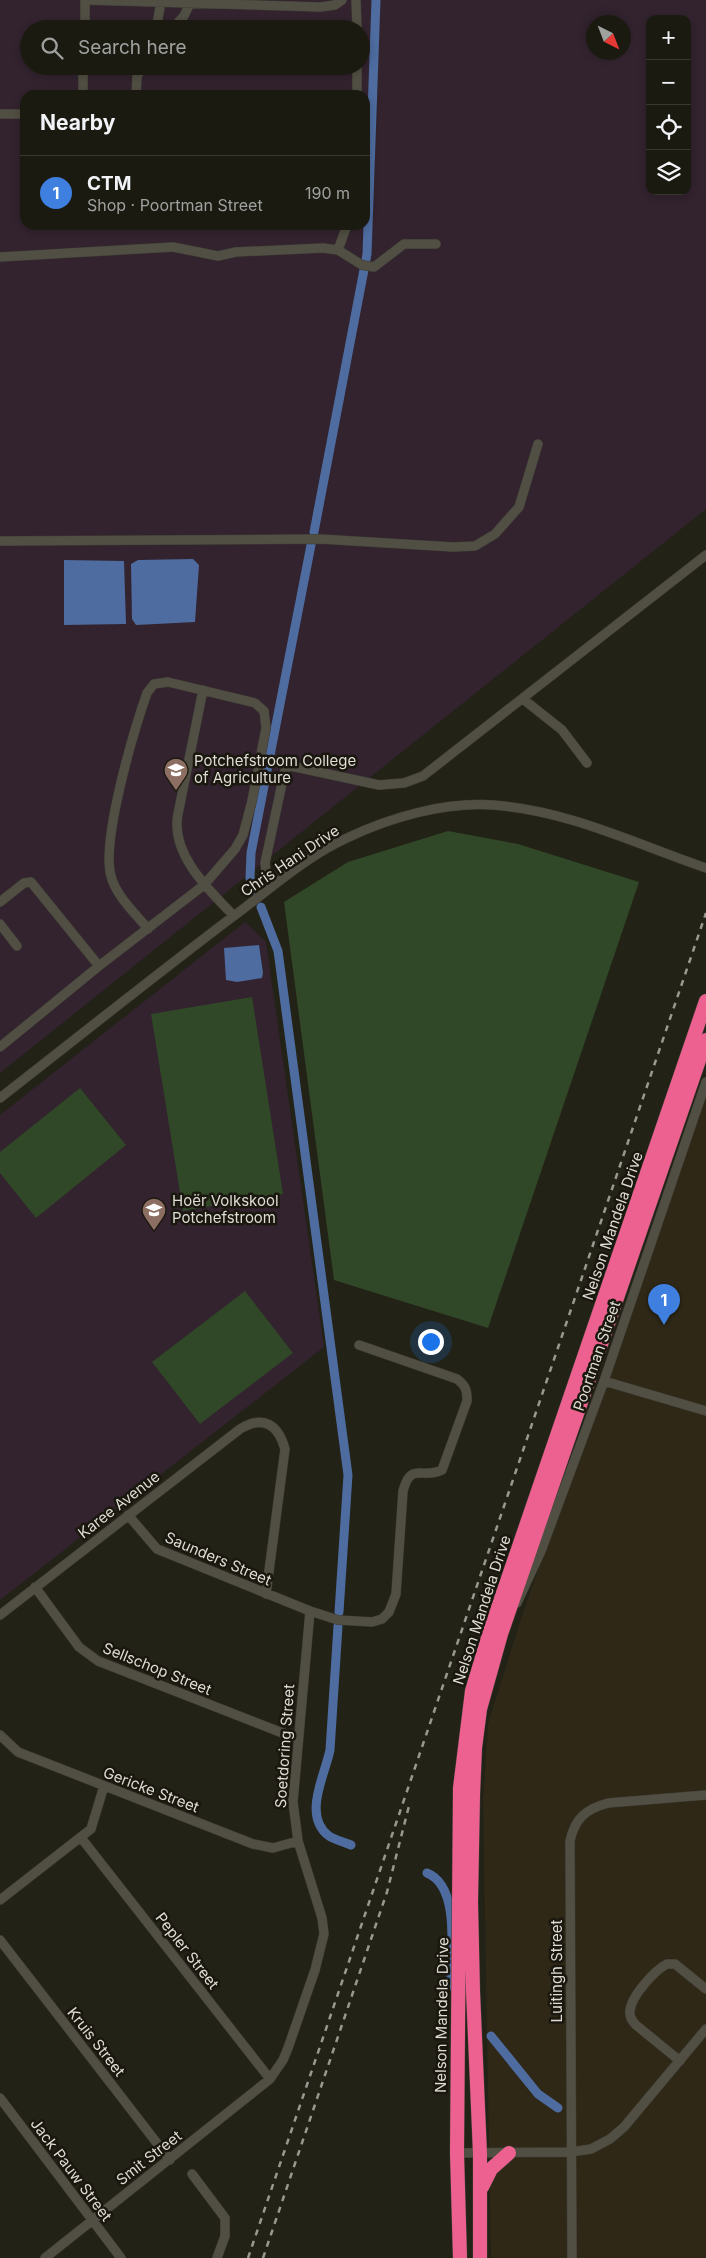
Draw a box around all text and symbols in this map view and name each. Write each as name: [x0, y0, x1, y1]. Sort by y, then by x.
north arrow: [586, 15, 631, 60]
map controls: [646, 15, 691, 195]
button: +: [646, 15, 691, 60]
search box: [20, 20, 370, 75]
icon: search: [38, 34, 66, 62]
text: Search here: [78, 36, 187, 59]
button: −: [646, 60, 691, 105]
button: locate: [646, 105, 691, 150]
text: Nearby: [40, 110, 115, 135]
button: layers: [646, 150, 691, 195]
text: CTM: [87, 172, 131, 195]
text: 1: [53, 183, 59, 203]
text: 190 m: [305, 183, 350, 203]
text: Shop · Poortman Street: [87, 195, 263, 215]
place label: Potchefstroom College of Agriculture: [194, 751, 356, 787]
school or university icon: Potchefstroom College of Agriculture: [163, 757, 189, 791]
street label: Chris Hani Drive: [237, 821, 343, 901]
street label: Nelson Mandela Drive: [578, 1149, 647, 1303]
place label: Hoër Volkskool Potchefstroom: [172, 1191, 279, 1227]
school or university icon: Hoër Volkskool Potchefstroom: [141, 1197, 167, 1231]
pin: 1: [648, 1284, 680, 1325]
street label: Poortman Street: [569, 1298, 624, 1413]
your location: [418, 1329, 444, 1355]
street label: Karee Avenue: [74, 1467, 163, 1542]
street label: Saunders Street: [162, 1528, 274, 1590]
street label: Nelson Mandela Drive: [448, 1533, 515, 1687]
street label: Sellschop Street: [100, 1638, 214, 1699]
street label: Soetdoring Street: [271, 1683, 298, 1809]
street label: Gericke Street: [101, 1763, 202, 1817]
street label: Pepler Street: [152, 1909, 223, 1993]
street label: Luitingh Street: [547, 1919, 566, 2023]
street label: Nelson Mandela Drive: [431, 1937, 452, 2093]
street label: Kruis Street: [63, 2003, 129, 2080]
street label: Jack Pauw Street: [27, 2115, 116, 2225]
street label: Smit Street: [112, 2126, 185, 2189]

